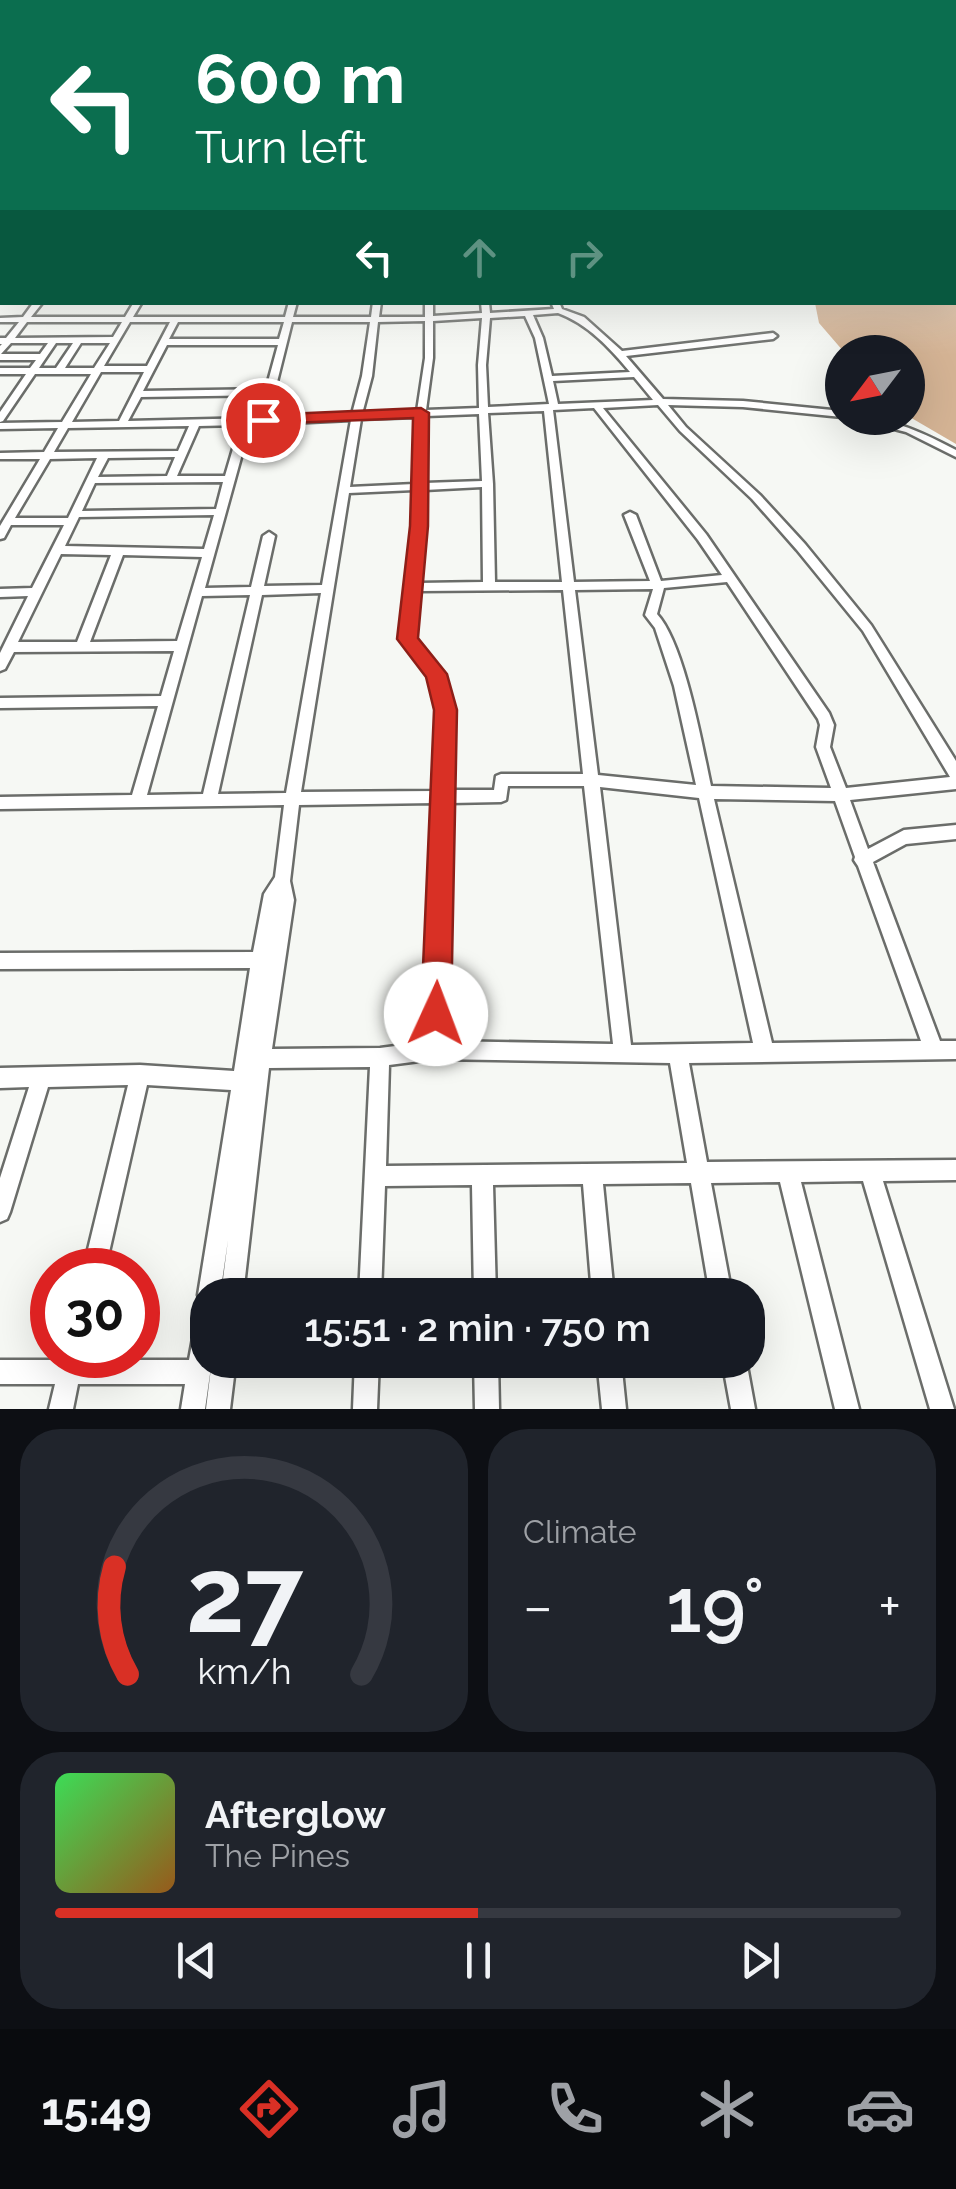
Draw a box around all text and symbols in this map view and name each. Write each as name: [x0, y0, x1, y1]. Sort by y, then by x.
text: 600 m: [195, 37, 405, 119]
icon: left: [30, 40, 160, 170]
text: Turn left: [195, 121, 367, 174]
icon: left: [347, 230, 402, 285]
icon: ahead: [452, 230, 507, 285]
icon: right: [557, 230, 612, 285]
north arrow: [825, 335, 925, 435]
map controls: [825, 335, 925, 435]
pin: [221, 378, 306, 463]
icon: arrive: [236, 393, 291, 448]
position arrow: [384, 962, 488, 1066]
speed limit sign: 30: [30, 1248, 160, 1378]
text: 15:51 · 2 min · 750 m: [304, 1305, 651, 1350]
text: Climate: [523, 1513, 637, 1550]
text: 27: [185, 1534, 303, 1656]
text: 19°: [666, 1561, 764, 1650]
text: −: [523, 1574, 553, 1639]
text: +: [878, 1574, 901, 1639]
text: km/h: [197, 1650, 291, 1692]
text: Afterglow: [205, 1792, 386, 1837]
text: The Pines: [205, 1837, 350, 1874]
icon: previous: [169, 1933, 224, 1988]
icon: pause: [451, 1933, 506, 1988]
icon: next: [733, 1933, 788, 1988]
icon: directions: [234, 2074, 304, 2144]
icon: music: [387, 2074, 457, 2144]
icon: phone: [540, 2074, 610, 2144]
icon: climate: [692, 2074, 762, 2144]
icon: car: [845, 2074, 915, 2144]
text: 15:49: [41, 2083, 152, 2136]

